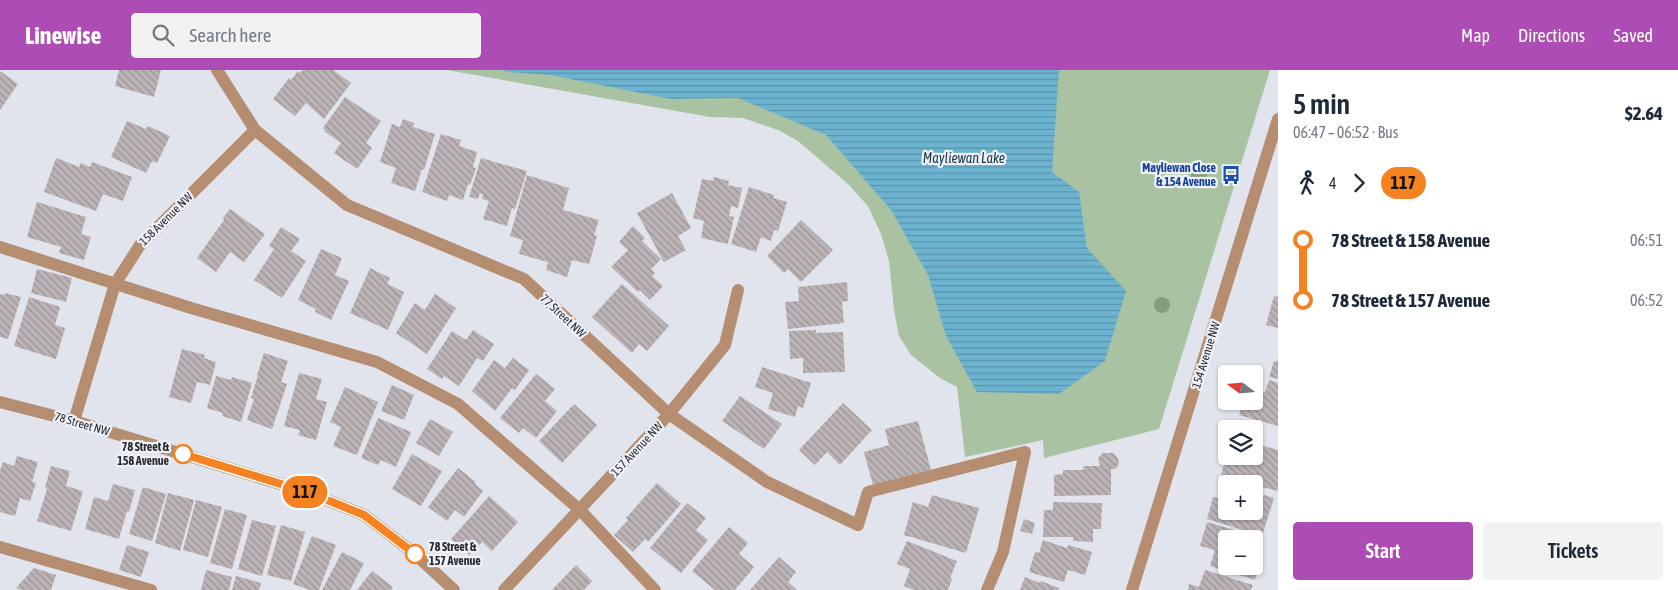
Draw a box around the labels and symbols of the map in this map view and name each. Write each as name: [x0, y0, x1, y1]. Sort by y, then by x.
water label: Mayliewan Lake: [923, 150, 1005, 166]
place label: Mayliewan Close & 154 Avenue: [1142, 161, 1217, 189]
bus stop icon: Mayliewan Close & 154 Avenue: [1220, 164, 1242, 186]
street label: 158 Avenue NW: [137, 189, 196, 248]
street label: 77 Street NW: [537, 292, 589, 341]
street label: 154 Avenue NW: [1189, 320, 1223, 390]
north arrow: [1218, 365, 1262, 410]
street label: 78 Street NW: [53, 409, 111, 439]
street label: 157 Avenue NW: [608, 419, 666, 479]
place label: 78 Street & 158 Avenue: [117, 440, 170, 468]
marker: 78 Street & 158 Avenue: [173, 444, 193, 464]
line badge: 117: [276, 476, 334, 508]
place label: 78 Street & 157 Avenue: [429, 540, 481, 568]
marker: 78 Street & 157 Avenue: [405, 544, 425, 564]

